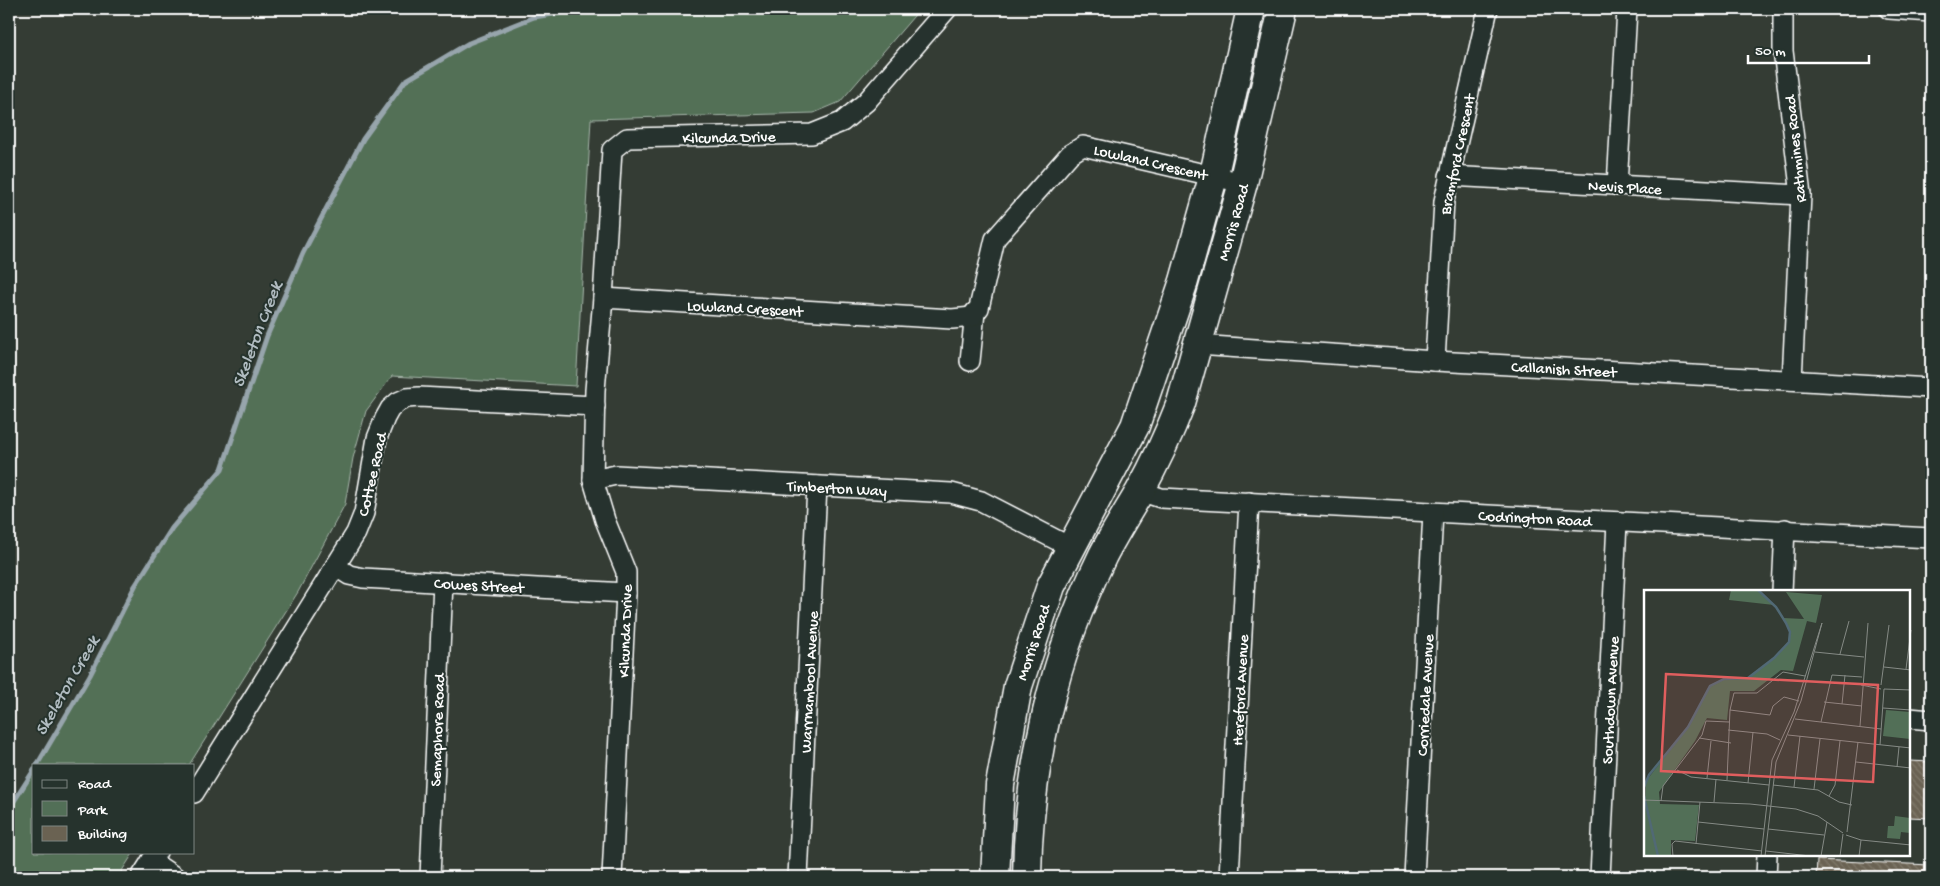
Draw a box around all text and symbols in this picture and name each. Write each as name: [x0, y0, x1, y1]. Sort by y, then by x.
scale bar: [1748, 32, 1869, 64]
text: 50 m: [1755, 43, 1786, 61]
street label: Bramford Crescent: [1437, 91, 1482, 218]
street label: Rathmines Road: [1782, 92, 1813, 203]
street label: Kilcunda Drive: [682, 129, 777, 150]
street label: Lowland Crescent: [1092, 142, 1210, 187]
street label: Nevis Place: [1587, 178, 1663, 201]
street label: Morris Road: [1215, 181, 1256, 263]
water label: Skeleton Creek: [229, 277, 289, 391]
street label: Lowland Crescent: [686, 298, 805, 323]
street label: Callanish Street: [1511, 359, 1618, 384]
street label: Cottee Road: [356, 430, 394, 518]
street label: Timberton Way: [785, 478, 887, 503]
street label: Codrington Road: [1478, 508, 1594, 533]
street label: Cowes Street: [433, 576, 526, 599]
street label: Kilcunda Drive: [616, 583, 639, 678]
inset map: [1644, 590, 1910, 856]
street label: Morris Road: [1014, 601, 1057, 684]
street label: Warrnambool Avenue: [798, 610, 825, 754]
water label: Skeleton Creek: [31, 631, 106, 740]
street label: Hereford Avenue: [1230, 633, 1255, 746]
street label: Corriedale Avenue: [1415, 633, 1440, 757]
street label: Southdown Avenue: [1600, 635, 1625, 765]
street label: Semaphore Road: [428, 672, 451, 787]
legend: [32, 764, 195, 854]
text: Road: [78, 776, 112, 794]
text: Park: [77, 802, 108, 820]
text: Building: [77, 826, 127, 844]

